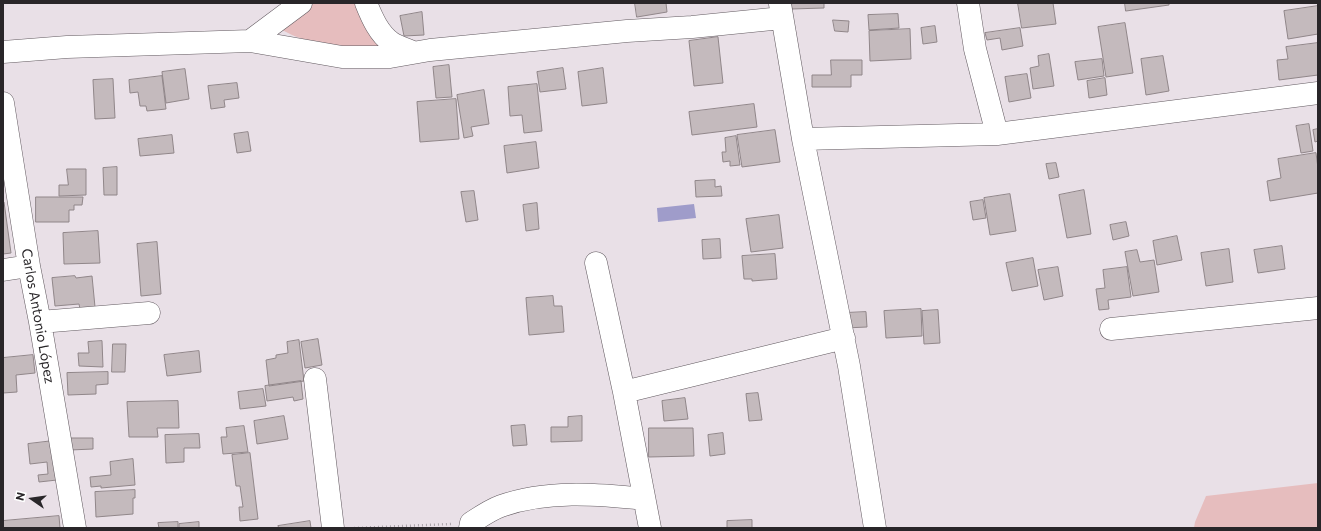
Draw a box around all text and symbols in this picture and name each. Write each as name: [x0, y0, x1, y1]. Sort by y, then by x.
street label: Carlos Antonio López: [18, 247, 58, 385]
north arrow: [12, 479, 52, 519]
text: N: [13, 491, 27, 502]

